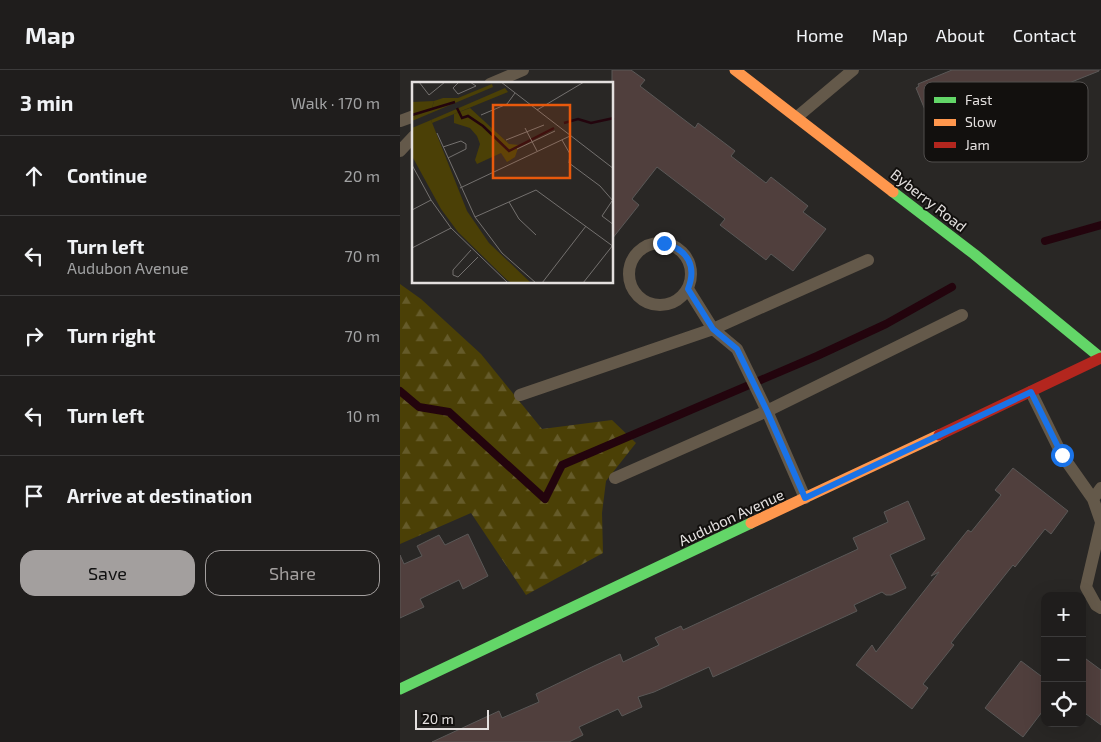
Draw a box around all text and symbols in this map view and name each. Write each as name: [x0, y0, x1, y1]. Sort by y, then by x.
text: Map: [25, 20, 75, 49]
text: Home: [796, 24, 844, 46]
text: Map: [872, 24, 908, 46]
text: About: [936, 24, 985, 46]
text: Contact: [1013, 24, 1076, 46]
inset map: [412, 82, 614, 284]
legend: [924, 82, 1088, 162]
text: 3 min: [20, 90, 73, 115]
text: Fast: [965, 91, 992, 108]
text: Walk · 170 m: [291, 93, 380, 112]
text: Slow: [965, 113, 997, 130]
text: Jam: [965, 136, 990, 153]
icon: ahead: [20, 162, 48, 190]
text: Continue: [67, 164, 147, 187]
street label: Byberry Road: [887, 165, 971, 235]
text: 20 m: [344, 166, 380, 185]
route end: [653, 232, 676, 255]
text: Turn left: [67, 235, 144, 258]
icon: left: [20, 242, 48, 270]
text: 70 m: [345, 246, 380, 265]
text: Audubon Avenue: [67, 258, 189, 277]
icon: right: [20, 322, 48, 350]
text: Turn right: [67, 324, 155, 347]
text: 70 m: [345, 326, 380, 345]
icon: left: [20, 402, 48, 430]
text: Turn left: [67, 404, 144, 427]
text: 10 m: [346, 406, 380, 425]
route start: [1051, 444, 1074, 467]
icon: arrive: [20, 482, 48, 510]
text: Arrive at destination: [67, 484, 252, 507]
street label: Audubon Avenue: [676, 485, 786, 549]
button: Save: [20, 550, 195, 596]
button: Share: [205, 550, 380, 596]
map controls: [1041, 592, 1086, 727]
button: +: [1041, 592, 1086, 637]
button: −: [1041, 637, 1086, 682]
button: locate: [1041, 682, 1086, 727]
scale bar: [415, 707, 489, 730]
text: 20 m: [422, 710, 454, 727]

